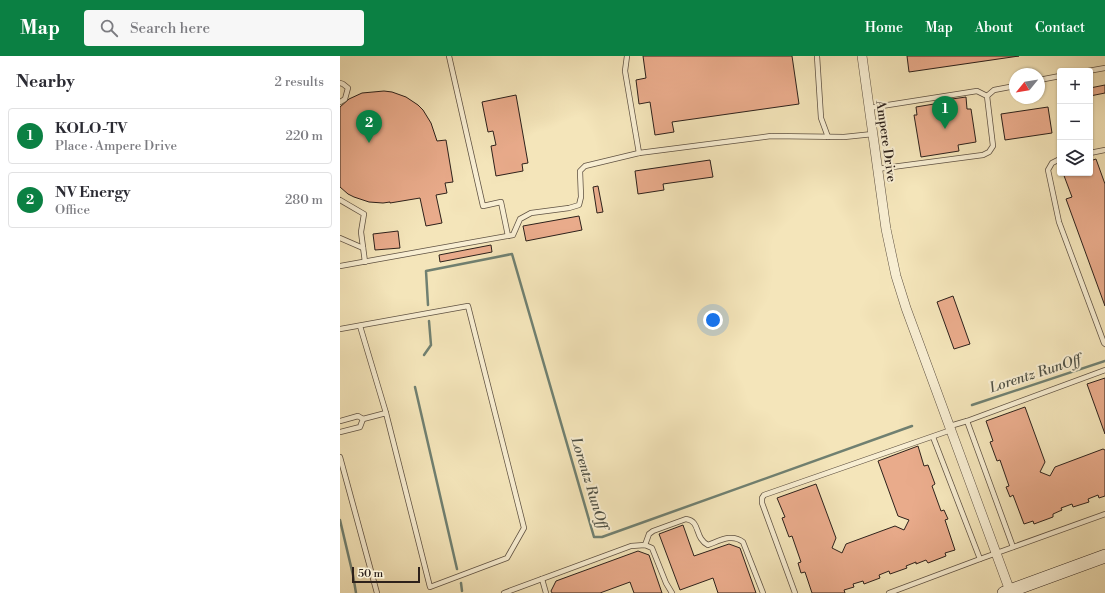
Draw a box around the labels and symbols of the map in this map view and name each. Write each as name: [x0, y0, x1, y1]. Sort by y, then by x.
north arrow: [1009, 68, 1045, 104]
pin: 1: [932, 96, 958, 129]
street label: Ampere Drive: [872, 98, 900, 183]
pin: 2: [356, 110, 382, 143]
your location: [703, 310, 723, 330]
water label: Lorentz RunOff: [987, 350, 1087, 397]
water label: Lorentz RunOff: [566, 434, 613, 535]
scale bar: [352, 565, 420, 584]

